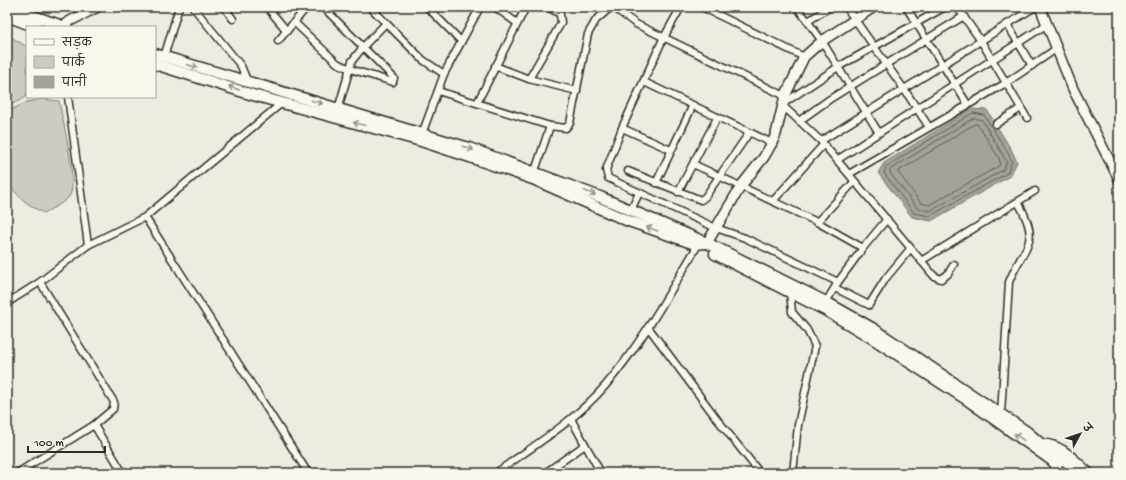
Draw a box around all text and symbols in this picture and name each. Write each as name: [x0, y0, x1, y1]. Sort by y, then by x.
legend: [26, 26, 156, 98]
text: सड़क: [61, 37, 93, 51]
text: पार्क: [61, 52, 86, 71]
one-way arrow: [186, 63, 199, 70]
text: पानी: [61, 73, 87, 91]
one-way arrow: [228, 84, 240, 92]
one-way arrow: [311, 99, 323, 107]
one-way arrow: [352, 120, 365, 127]
one-way arrow: [462, 145, 475, 152]
one-way arrow: [584, 190, 596, 198]
one-way arrow: [645, 225, 658, 232]
north arrow: [1060, 414, 1100, 454]
text: उ: [1079, 421, 1095, 437]
scale bar: [28, 428, 105, 454]
one-way arrow: [1014, 433, 1025, 441]
text: 100 m: [33, 437, 64, 451]

